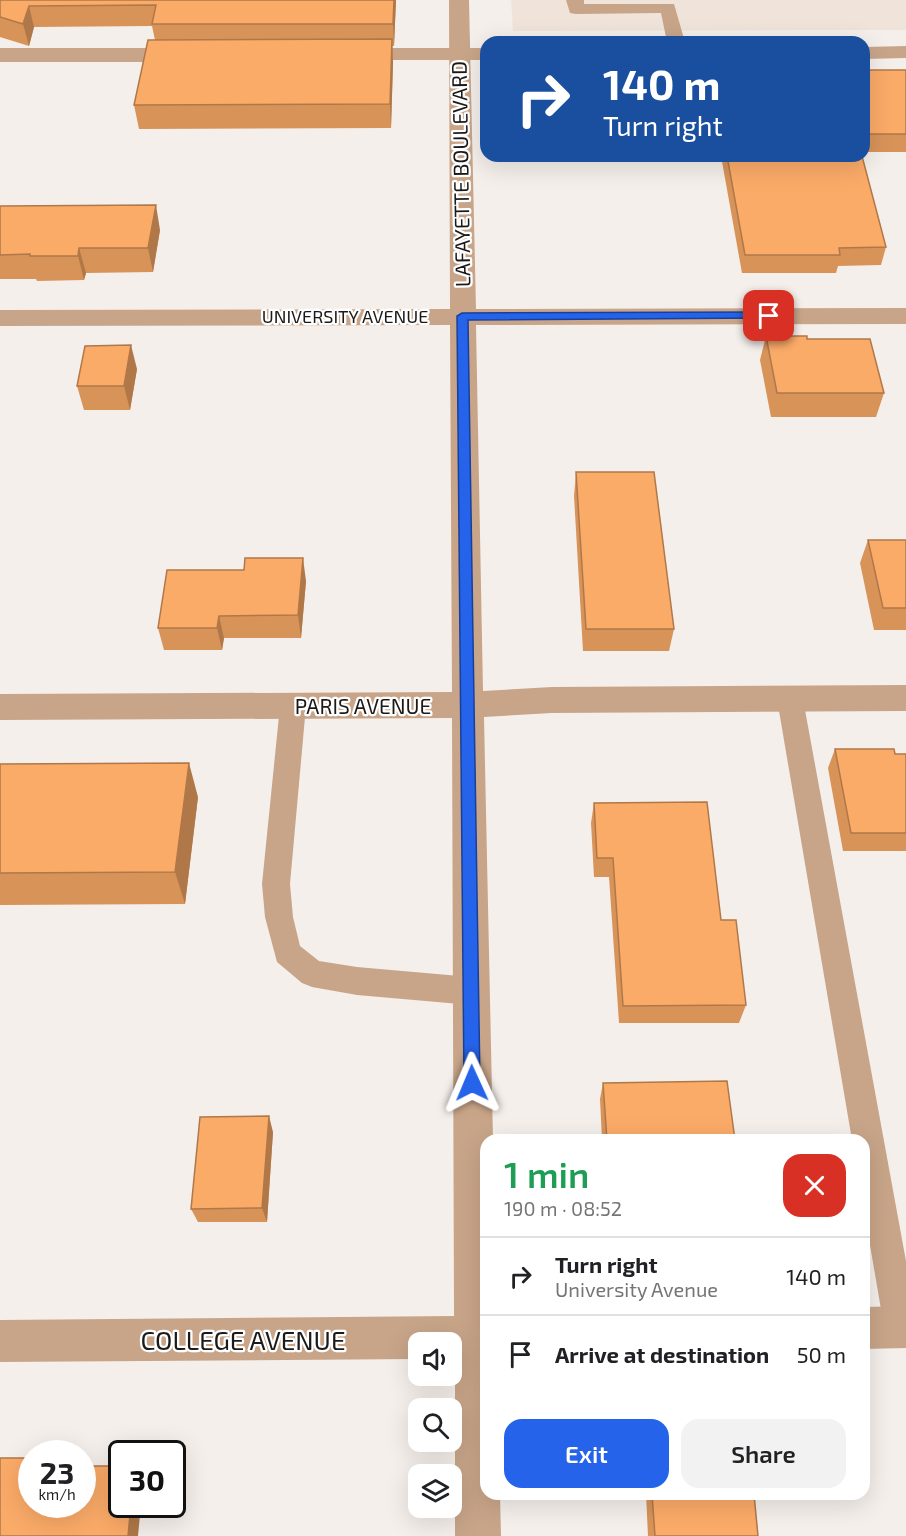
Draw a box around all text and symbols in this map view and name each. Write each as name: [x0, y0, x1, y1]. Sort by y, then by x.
text: 140 m: [603, 58, 720, 108]
icon: right: [504, 60, 582, 138]
street label: LAFAYETTE BOULEVARD: [446, 61, 474, 287]
text: Turn right: [603, 109, 723, 141]
pin: [743, 290, 794, 341]
icon: arrive: [752, 299, 785, 332]
street label: UNIVERSITY AVENUE: [262, 305, 428, 327]
street label: PARIS AVENUE: [295, 693, 431, 718]
position arrow: [440, 1051, 504, 1115]
text: 1 min: [504, 1152, 589, 1195]
button: close: [783, 1154, 846, 1217]
text: 190 m · 08:52: [504, 1196, 622, 1220]
text: Turn right: [555, 1251, 657, 1277]
icon: right: [504, 1260, 537, 1293]
text: 140 m: [786, 1263, 846, 1289]
text: University Avenue: [555, 1277, 718, 1301]
street label: COLLEGE AVENUE: [141, 1324, 345, 1355]
map controls: [408, 1332, 462, 1518]
button: sound: [408, 1332, 462, 1386]
icon: arrive: [504, 1338, 537, 1371]
text: Arrive at destination: [555, 1341, 769, 1367]
text: 50 m: [797, 1341, 846, 1367]
button: search: [408, 1398, 462, 1452]
button: Exit: [504, 1419, 669, 1488]
button: Share: [681, 1419, 846, 1488]
speed limit sign: 30: [108, 1440, 186, 1518]
text: 23: [40, 1454, 74, 1490]
button: layers: [408, 1464, 462, 1518]
text: km/h: [38, 1485, 76, 1503]

